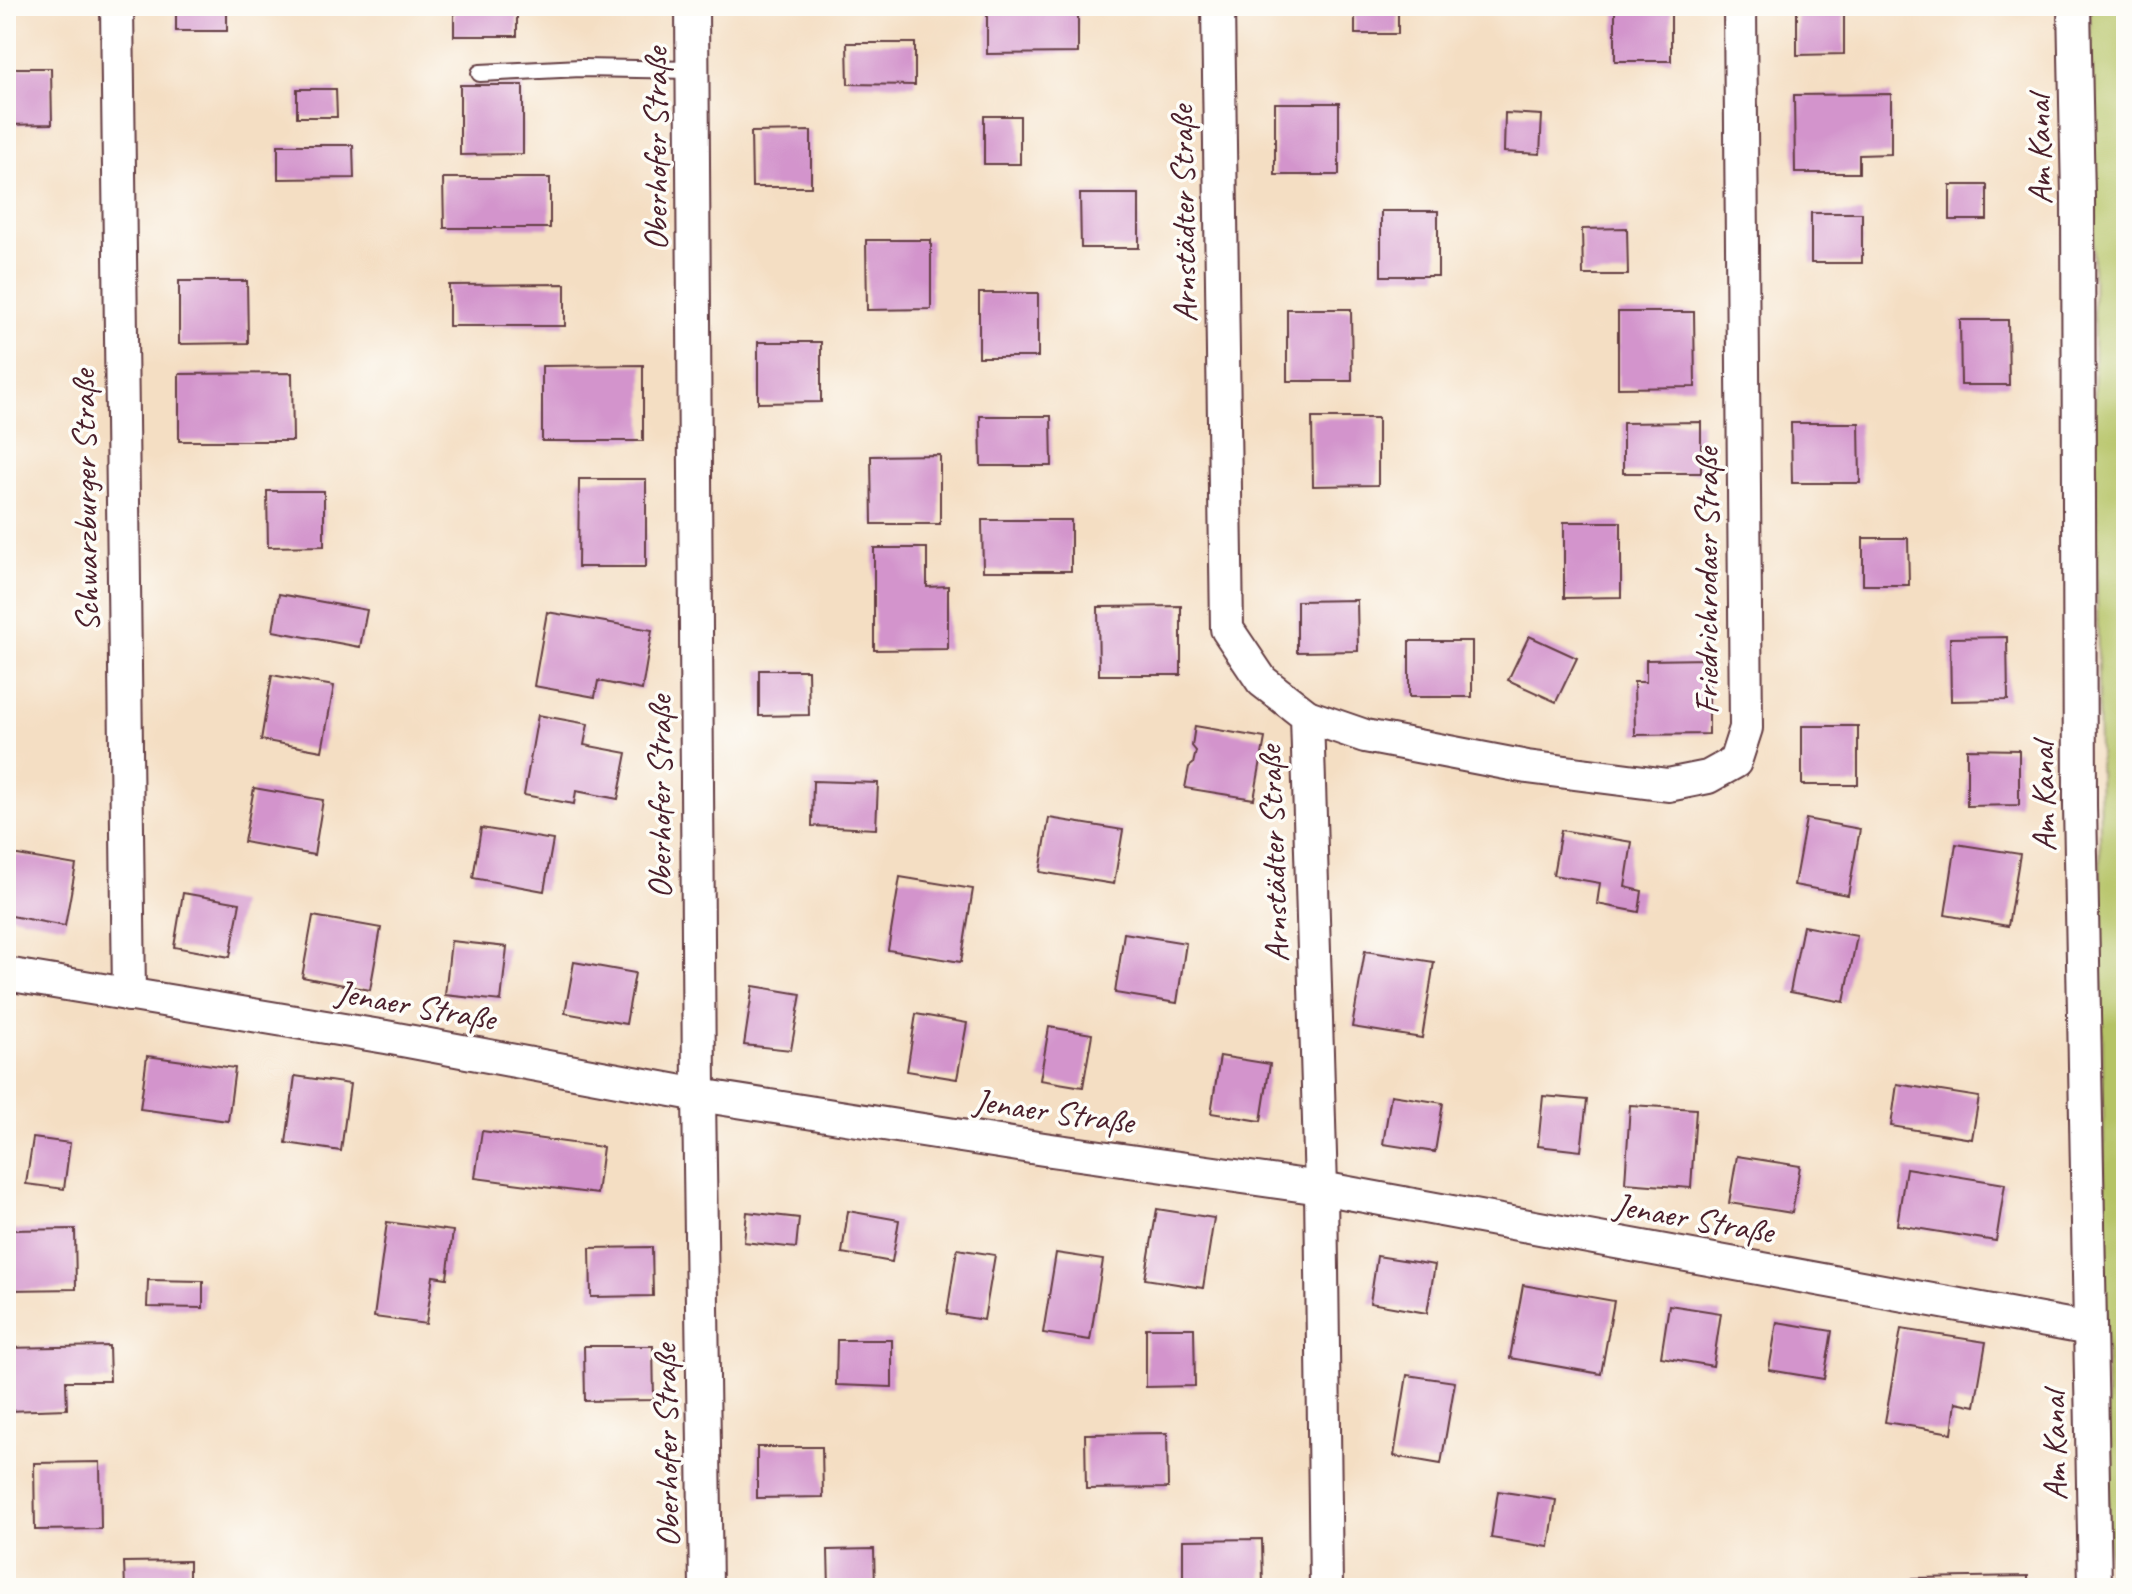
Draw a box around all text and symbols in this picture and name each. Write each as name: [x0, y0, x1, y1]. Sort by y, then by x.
street label: Oberhofer Straße: [634, 45, 677, 251]
street label: Am Kanal: [2016, 89, 2061, 205]
street label: Arnstädter Straße: [1160, 102, 1206, 323]
street label: Schwarzburger Straße: [61, 367, 109, 632]
street label: Friedrichrodaer Straße: [1685, 445, 1728, 714]
street label: Oberhofer Straße: [638, 693, 681, 899]
street label: Am Kanal: [2020, 736, 2065, 852]
street label: Arnstädter Straße: [1248, 742, 1298, 963]
street label: Jenaer Straße: [331, 970, 502, 1041]
street label: Jenaer Straße: [969, 1078, 1140, 1144]
street label: Jenaer Straße: [1609, 1183, 1780, 1254]
street label: Oberhofer Straße: [643, 1341, 689, 1548]
street label: Am Kanal: [2031, 1385, 2076, 1501]

